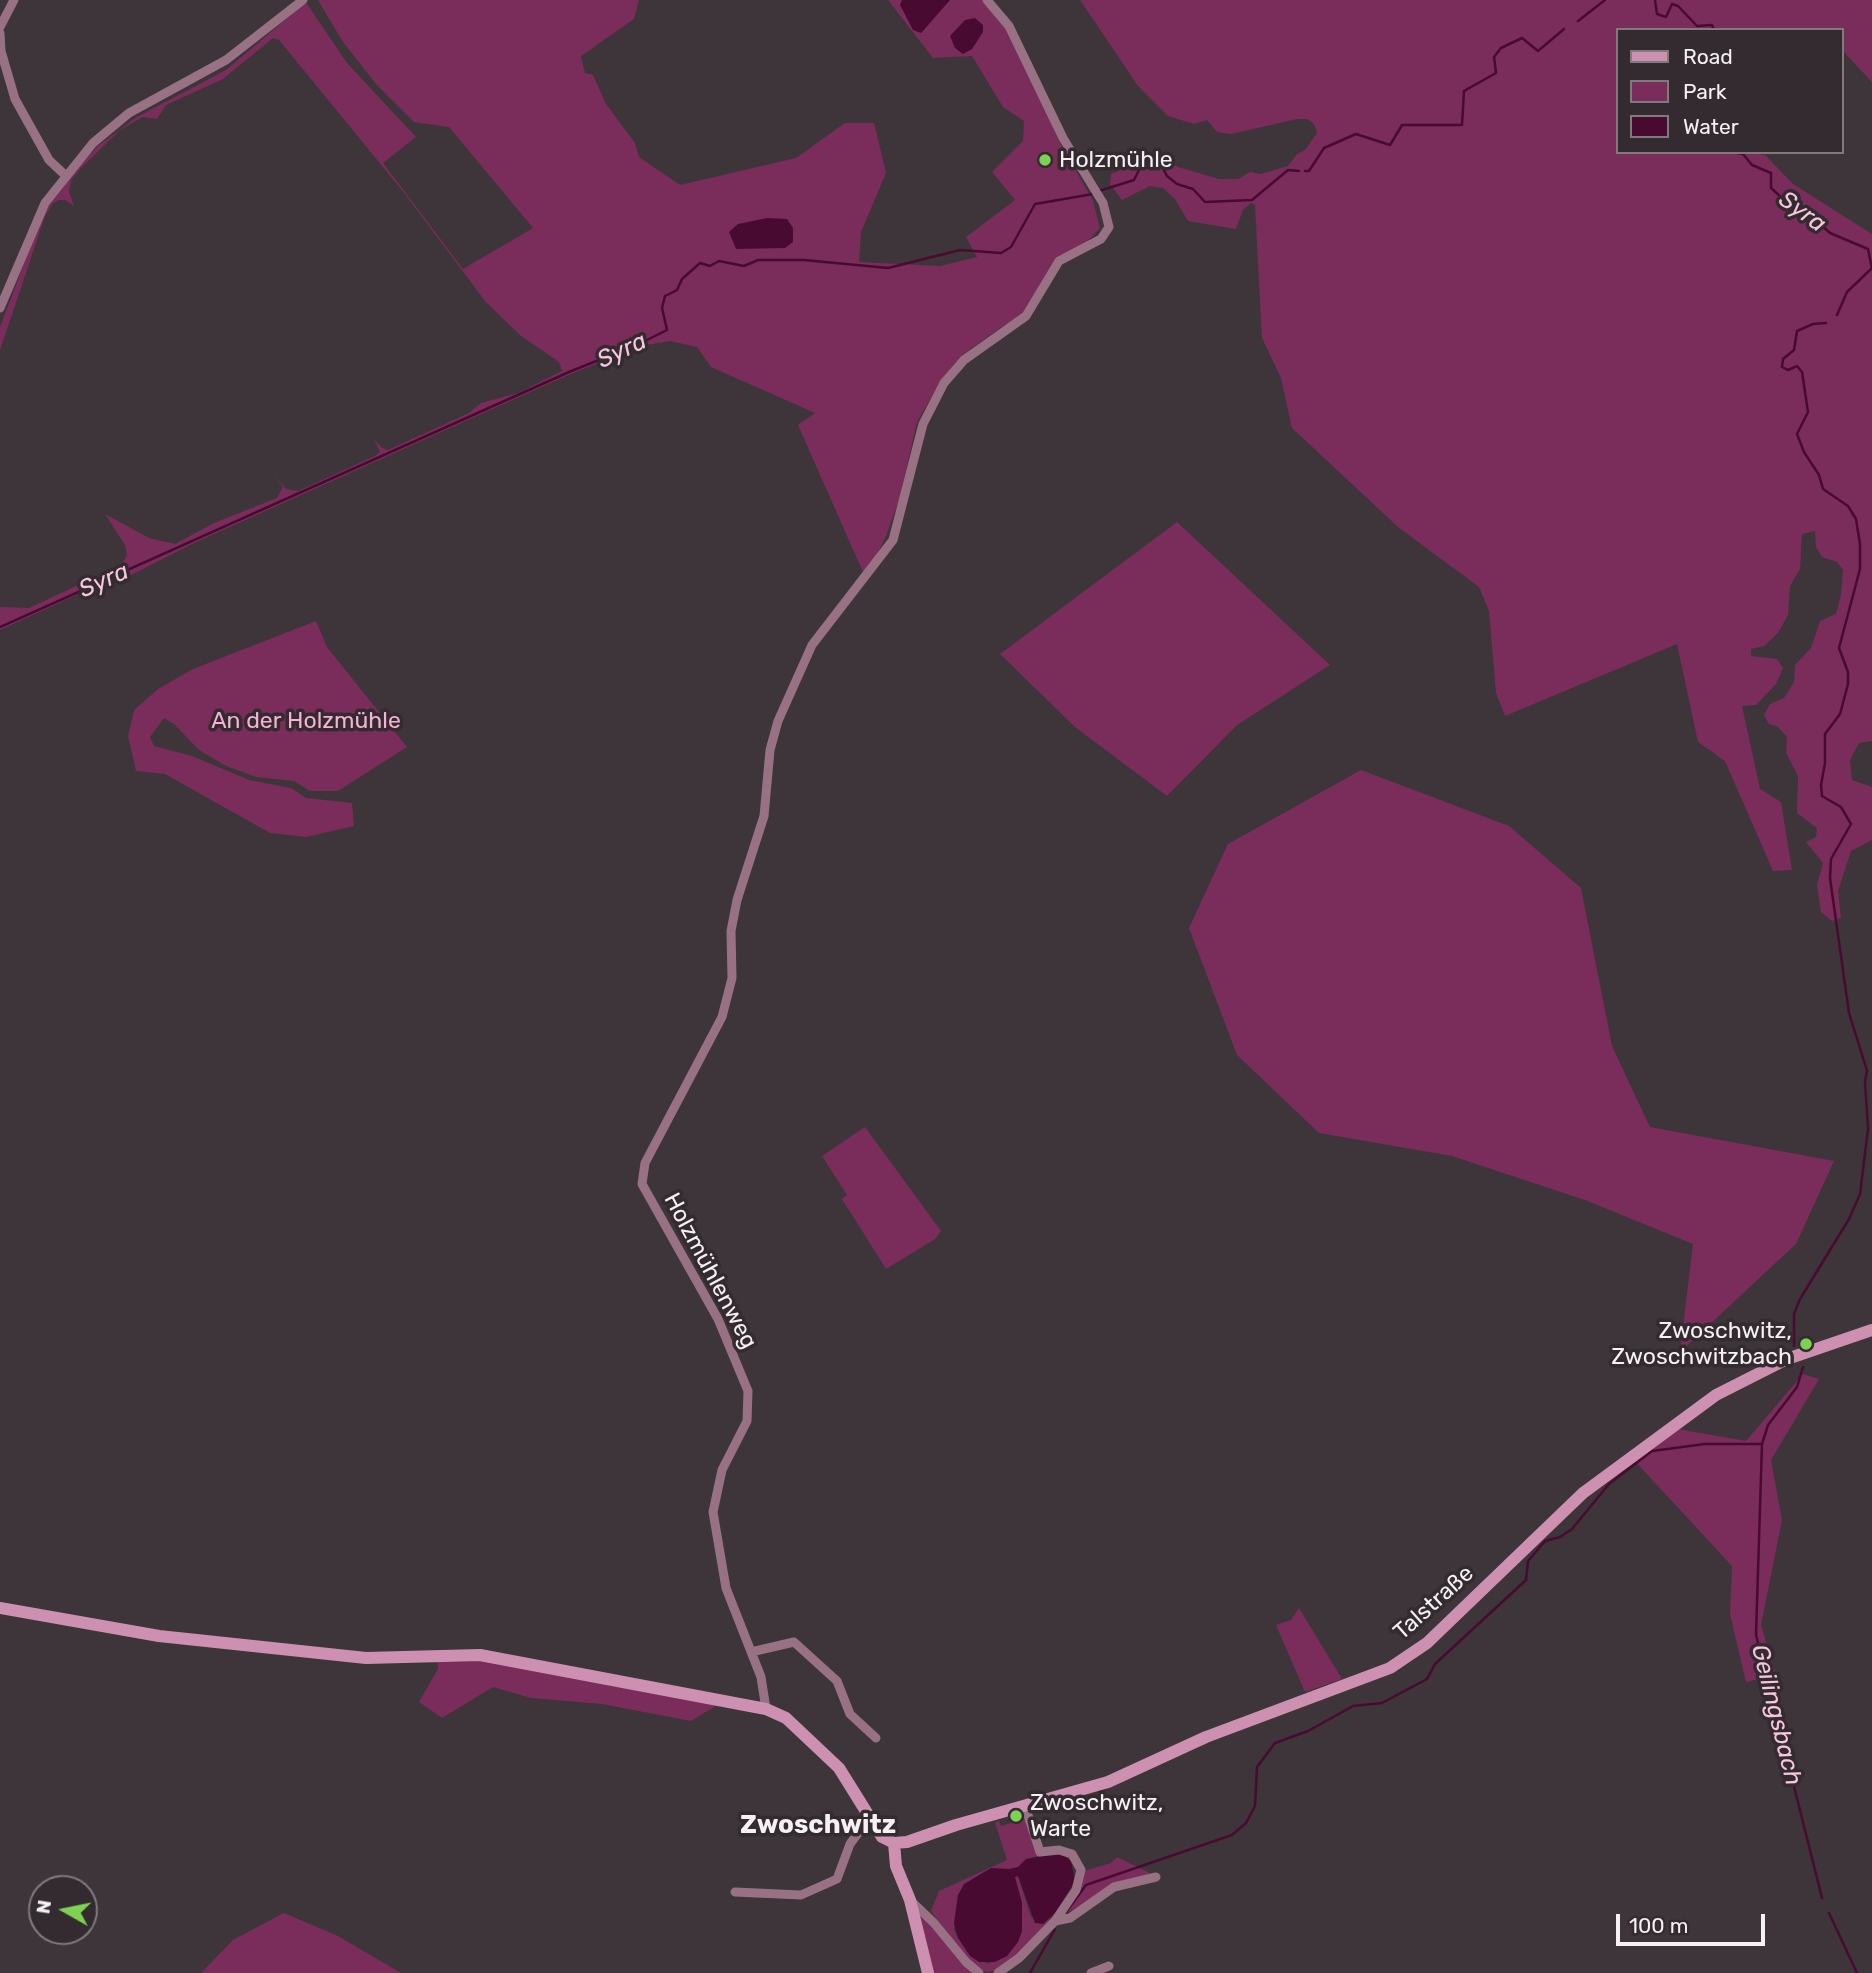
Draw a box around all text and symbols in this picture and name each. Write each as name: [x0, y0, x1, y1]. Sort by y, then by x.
legend: [1616, 28, 1844, 154]
text: Road: [1683, 44, 1733, 69]
text: Park: [1683, 79, 1727, 104]
text: Water: [1683, 114, 1739, 139]
place label: Holzmühle: [1059, 146, 1173, 174]
marker: Holzmühle: [1037, 152, 1053, 168]
water label: Syra: [1773, 185, 1831, 239]
water label: Syra: [593, 327, 651, 375]
water label: Syra: [75, 557, 133, 605]
park label: An der Holzmühle: [211, 707, 401, 735]
street label: Holzmühlenweg: [657, 1188, 763, 1354]
place label: Zwoschwitz, Zwoschwitzbach: [1611, 1317, 1792, 1371]
marker: Zwoschwitz, Zwoschwitzbach: [1798, 1336, 1814, 1352]
street label: Talstraße: [1388, 1560, 1480, 1646]
water label: Geilingsbach: [1745, 1641, 1807, 1789]
place label: Zwoschwitz, Warte: [1030, 1789, 1163, 1843]
marker: Zwoschwitz, Warte: [1008, 1808, 1024, 1824]
district label: Zwoschwitz: [740, 1809, 896, 1841]
north arrow: [28, 1875, 98, 1945]
text: N: [31, 1898, 56, 1916]
scale bar: [1620, 1899, 1769, 1943]
text: 100 m: [1629, 1913, 1688, 1938]

